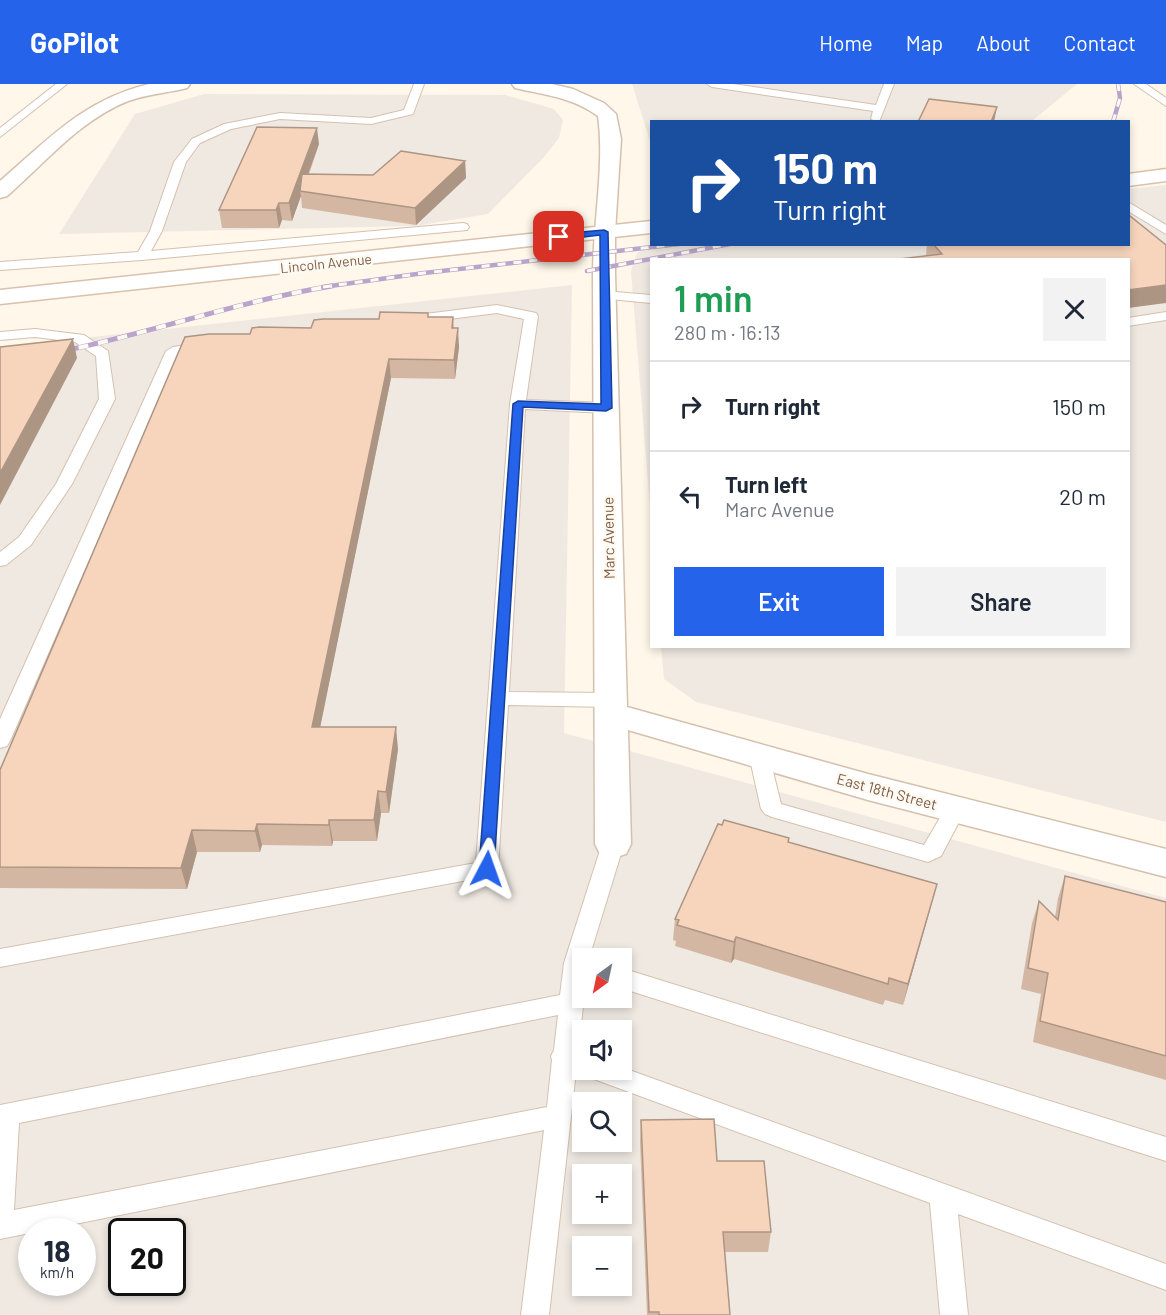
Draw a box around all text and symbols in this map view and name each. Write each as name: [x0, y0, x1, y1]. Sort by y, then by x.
text: GoPilot: [30, 25, 119, 59]
text: Home: [819, 30, 873, 55]
text: Map: [906, 30, 943, 55]
text: About: [976, 30, 1031, 55]
text: Contact: [1064, 30, 1136, 55]
text: 150 m: [773, 142, 878, 192]
icon: right: [674, 144, 752, 222]
text: Turn right: [773, 193, 887, 225]
pin: [533, 211, 584, 262]
icon: arrive: [542, 220, 575, 253]
street label: Lincoln Avenue: [279, 250, 373, 276]
text: 1 min: [674, 276, 753, 319]
button: close: [1043, 278, 1106, 341]
text: 280 m · 16:13: [674, 320, 781, 344]
icon: right: [674, 390, 707, 423]
text: Turn right: [725, 393, 820, 419]
text: 150 m: [1052, 393, 1106, 419]
text: Turn left: [725, 471, 808, 497]
icon: left: [674, 480, 707, 513]
text: 20 m: [1059, 483, 1106, 509]
street label: Marc Avenue: [598, 497, 618, 579]
text: Marc Avenue: [725, 497, 835, 521]
button: Exit: [674, 567, 884, 636]
button: Share: [896, 567, 1106, 636]
street label: East 18th Street: [835, 769, 939, 813]
position arrow: [455, 837, 519, 901]
north arrow: [572, 948, 632, 1008]
map controls: [572, 948, 632, 1296]
button: sound: [572, 1020, 632, 1080]
button: search: [572, 1092, 632, 1152]
button: +: [572, 1164, 632, 1224]
speed limit sign: 20: [108, 1218, 186, 1296]
text: 18: [44, 1232, 70, 1268]
button: −: [572, 1236, 632, 1296]
text: km/h: [40, 1263, 74, 1281]

